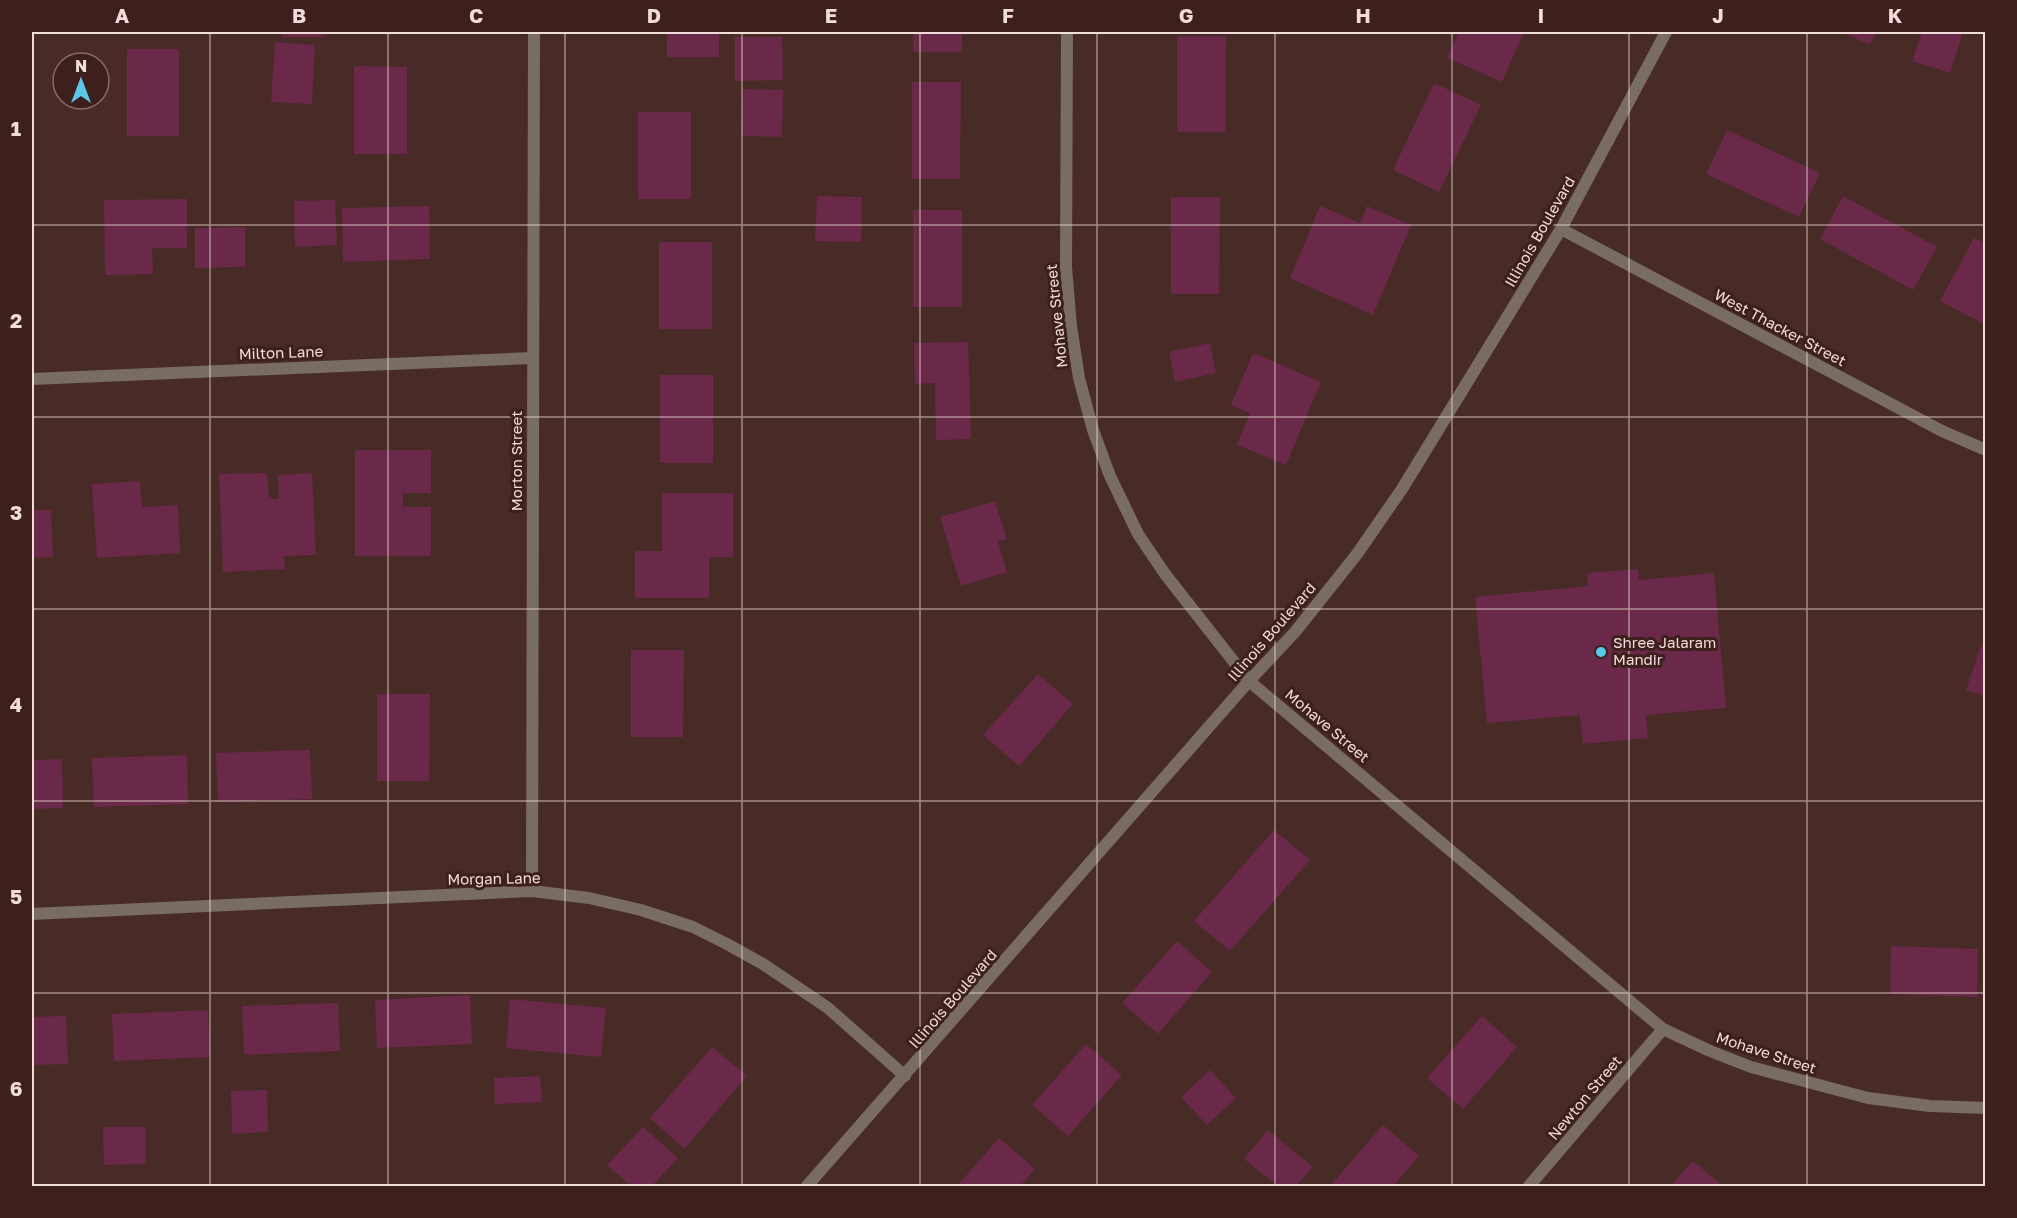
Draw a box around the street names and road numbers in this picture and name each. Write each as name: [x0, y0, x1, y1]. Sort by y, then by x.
street label: Illinois Boulevard: [1500, 173, 1578, 290]
street label: Mohave Street: [1042, 263, 1070, 369]
street label: West Thacker Street: [1712, 285, 1849, 369]
street label: Milton Lane: [238, 342, 324, 362]
street label: Morton Street: [507, 411, 525, 511]
street label: Illinois Boulevard: [1224, 578, 1319, 684]
street label: Mohave Street: [1282, 685, 1373, 766]
street label: Morgan Lane: [447, 868, 541, 888]
street label: Illinois Boulevard: [905, 945, 1000, 1051]
street label: Mohave Street: [1714, 1027, 1819, 1077]
street label: Newton Street: [1544, 1051, 1625, 1143]

